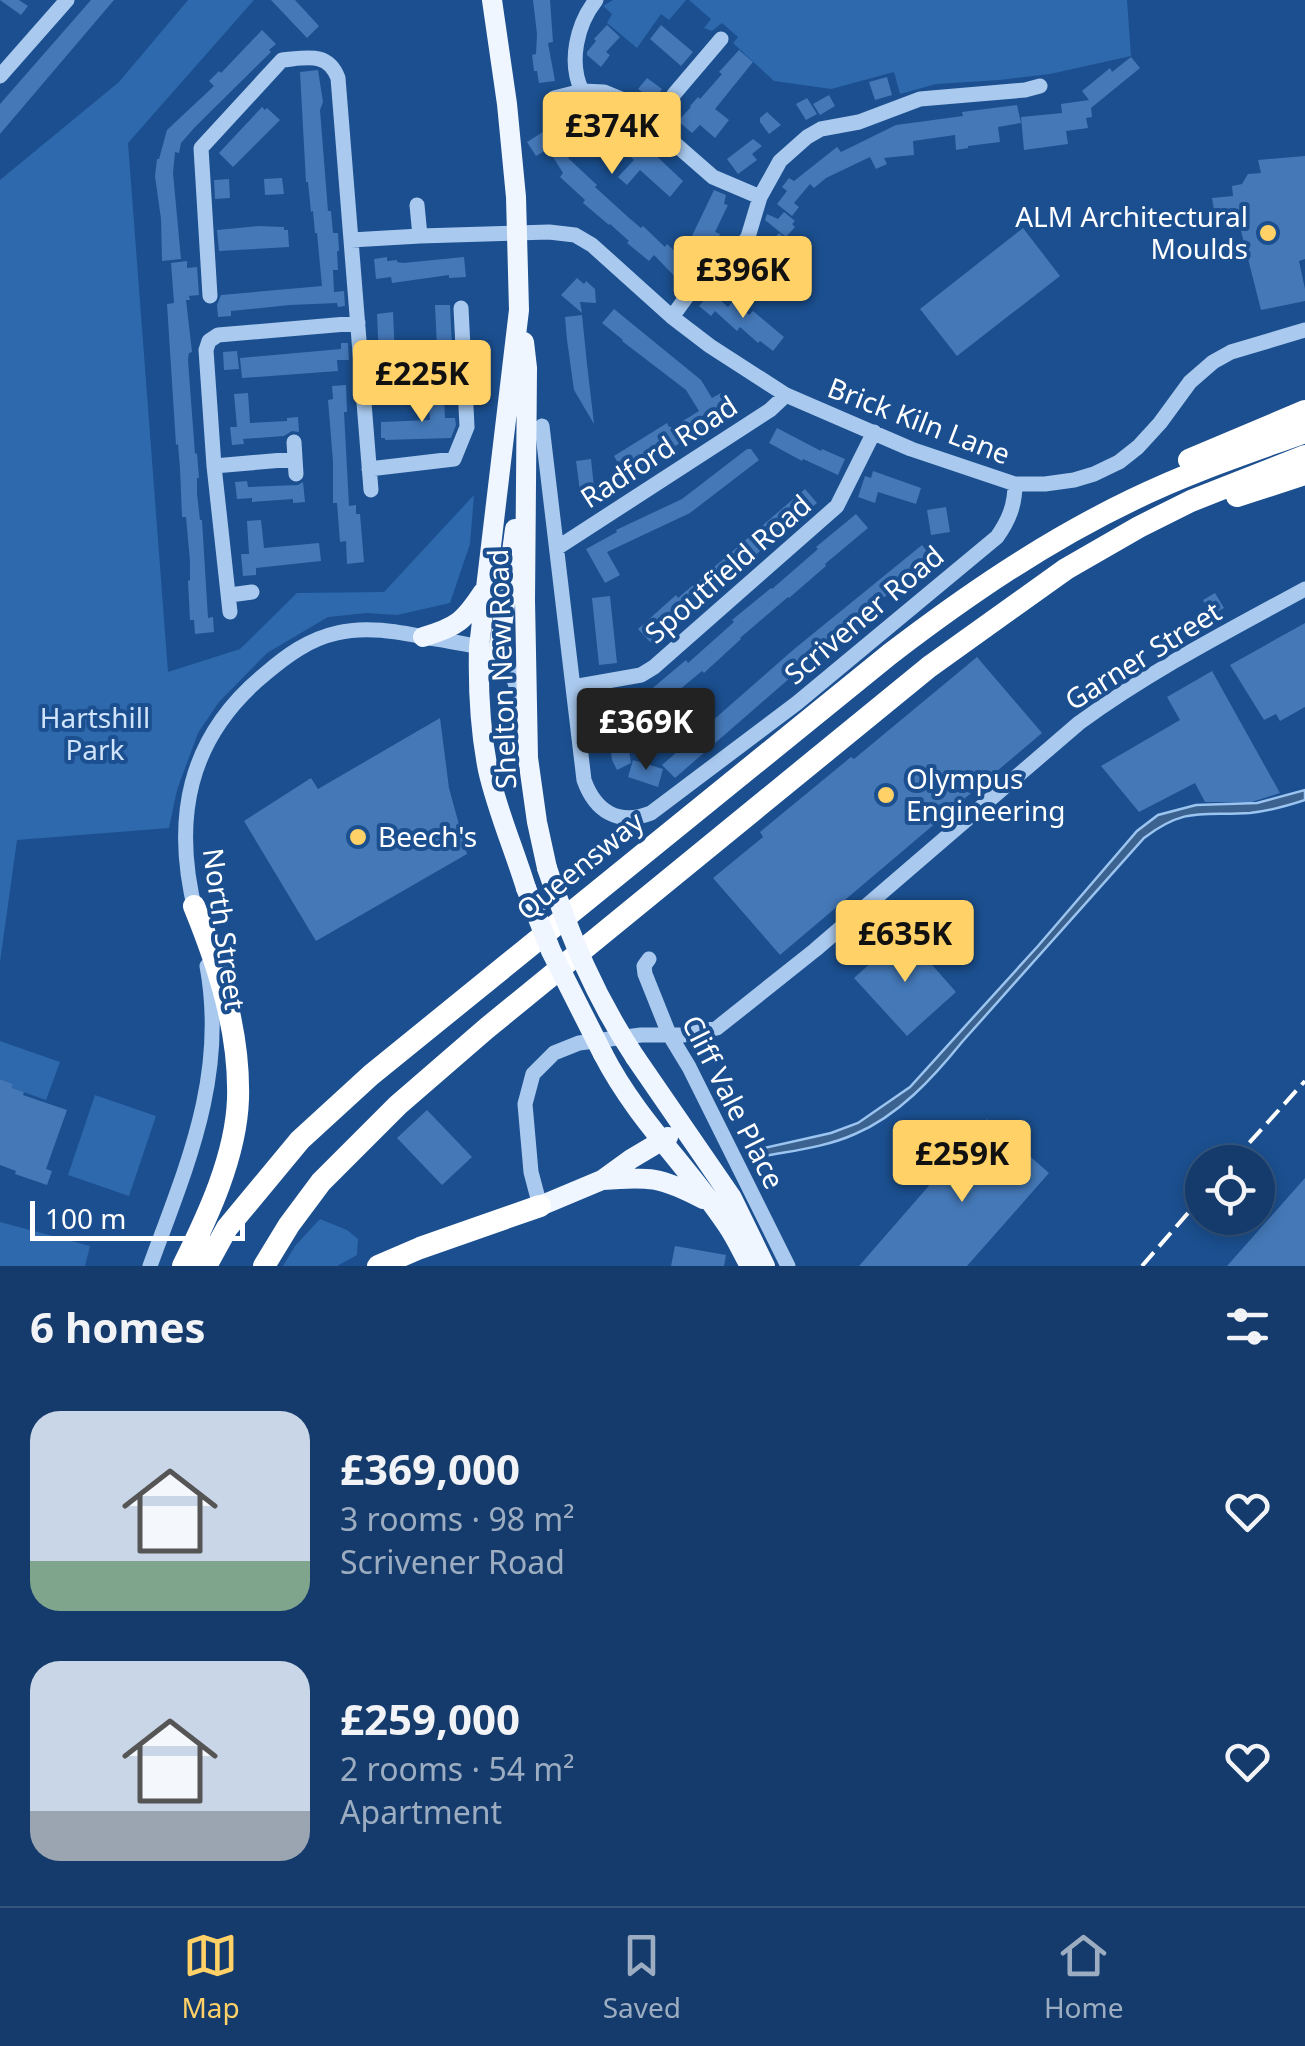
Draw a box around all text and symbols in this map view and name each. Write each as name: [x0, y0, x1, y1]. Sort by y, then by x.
pin: £374K: [542, 92, 682, 177]
text: £374K: [565, 103, 659, 146]
place label: ALM Architectural Moulds: [1015, 197, 1248, 267]
marker: ALM Architectural Moulds: [1257, 222, 1279, 244]
pin: £396K: [673, 236, 813, 321]
text: £396K: [696, 247, 790, 290]
pin: £225K: [352, 340, 492, 425]
text: £225K: [375, 351, 469, 394]
street label: Brick Kiln Lane: [823, 368, 1016, 472]
street label: Radford Road: [573, 386, 744, 516]
street label: Spoutfield Road: [636, 485, 819, 651]
street label: Scrivener Road: [776, 536, 951, 692]
street label: Shelton New Road: [478, 548, 524, 790]
street label: Garner Street: [1057, 592, 1228, 718]
pin: £369K: [576, 688, 716, 773]
park label: Hartshill Park: [40, 698, 150, 768]
text: £369K: [599, 699, 693, 742]
place label: Olympus Engineering: [906, 759, 1066, 829]
marker: Olympus Engineering: [875, 784, 897, 806]
street label: Queensway: [508, 802, 652, 928]
place label: Beech's: [378, 817, 477, 855]
marker: Beech's: [347, 826, 369, 848]
street label: North Street: [195, 846, 255, 1012]
pin: £635K: [835, 900, 975, 985]
text: £635K: [858, 911, 952, 954]
street label: Cliff Vale Place: [674, 1008, 794, 1195]
pin: £259K: [892, 1120, 1032, 1205]
text: £259K: [915, 1131, 1009, 1174]
map controls: [1185, 1145, 1275, 1235]
button: locate: [1185, 1145, 1275, 1235]
scale bar: [30, 1196, 245, 1240]
text: 100 m: [45, 1199, 127, 1237]
text: 6 homes: [30, 1298, 206, 1355]
icon: filters: [1220, 1299, 1275, 1354]
text: £369,000: [340, 1440, 520, 1497]
icon: home: [110, 1451, 230, 1571]
icon: heart: [1220, 1484, 1275, 1539]
text: 3 rooms · 98 m²: [340, 1497, 574, 1540]
text: Scrivener Road: [340, 1540, 565, 1583]
text: £259,000: [340, 1690, 520, 1747]
icon: home: [110, 1701, 230, 1821]
icon: heart: [1220, 1734, 1275, 1789]
text: 2 rooms · 54 m²: [340, 1747, 574, 1790]
text: Apartment: [340, 1790, 502, 1833]
tab: Map: [181, 1928, 240, 2026]
tab: Saved: [603, 1928, 681, 2026]
tab: Home: [1044, 1928, 1124, 2026]

